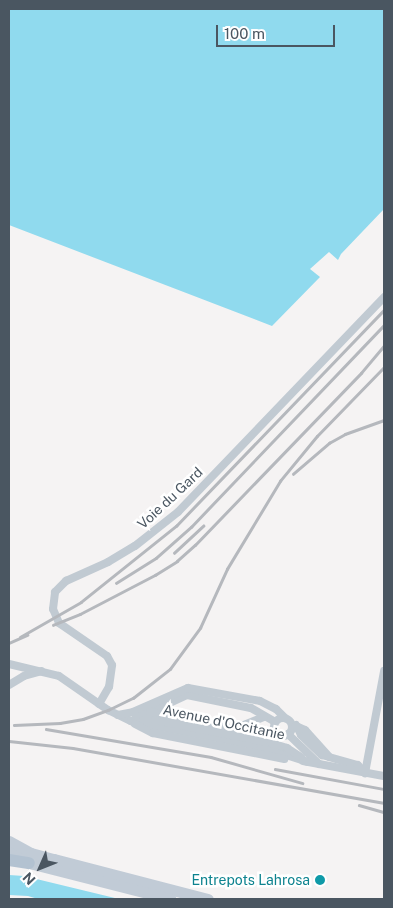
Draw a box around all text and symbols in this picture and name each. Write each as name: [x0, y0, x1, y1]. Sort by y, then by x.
scale bar: [218, 15, 337, 47]
text: 100 m: [224, 25, 265, 42]
street label: Voie du Gard: [134, 464, 206, 532]
street label: Avenue d'Occitanie: [161, 701, 287, 743]
north arrow: [15, 843, 65, 893]
text: N: [20, 869, 39, 888]
place label: Entrepots Lahrosa: [191, 872, 310, 888]
marker: Entrepots Lahrosa: [314, 874, 326, 886]

